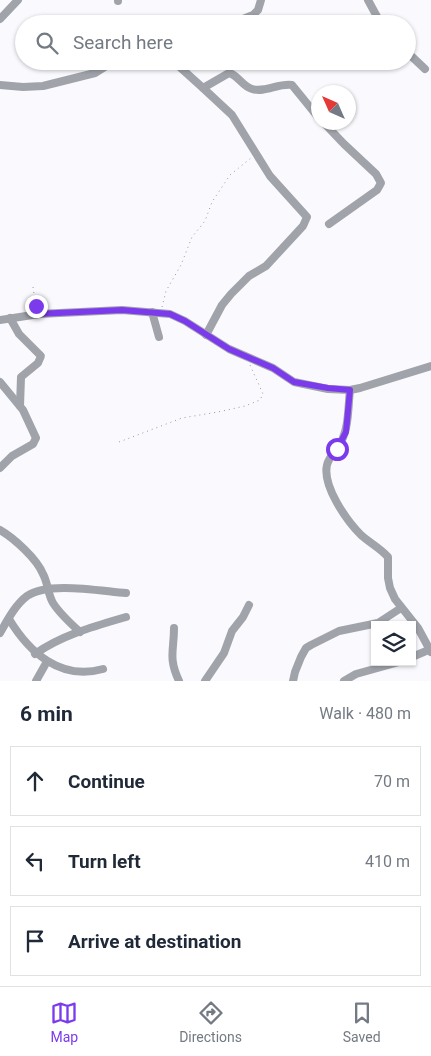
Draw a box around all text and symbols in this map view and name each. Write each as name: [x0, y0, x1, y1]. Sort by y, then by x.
search box: [15, 15, 416, 70]
icon: search: [33, 29, 61, 57]
text: Search here: [73, 31, 173, 54]
north arrow: [311, 85, 356, 130]
route end: [25, 295, 48, 318]
route start: [326, 438, 349, 461]
map controls: [371, 621, 416, 666]
button: layers: [371, 621, 416, 666]
text: 6 min: [20, 702, 73, 726]
text: Walk · 480 m: [319, 704, 411, 723]
icon: ahead: [21, 767, 49, 795]
text: Continue: [68, 770, 145, 793]
text: 70 m: [374, 772, 410, 791]
icon: left: [21, 847, 49, 875]
text: Turn left: [68, 850, 141, 873]
text: 410 m: [365, 852, 410, 871]
icon: arrive: [21, 927, 49, 955]
text: Arrive at destination: [68, 930, 241, 953]
tab: Map: [50, 999, 78, 1045]
tab: Directions: [179, 999, 242, 1045]
tab: Saved: [343, 999, 381, 1045]

